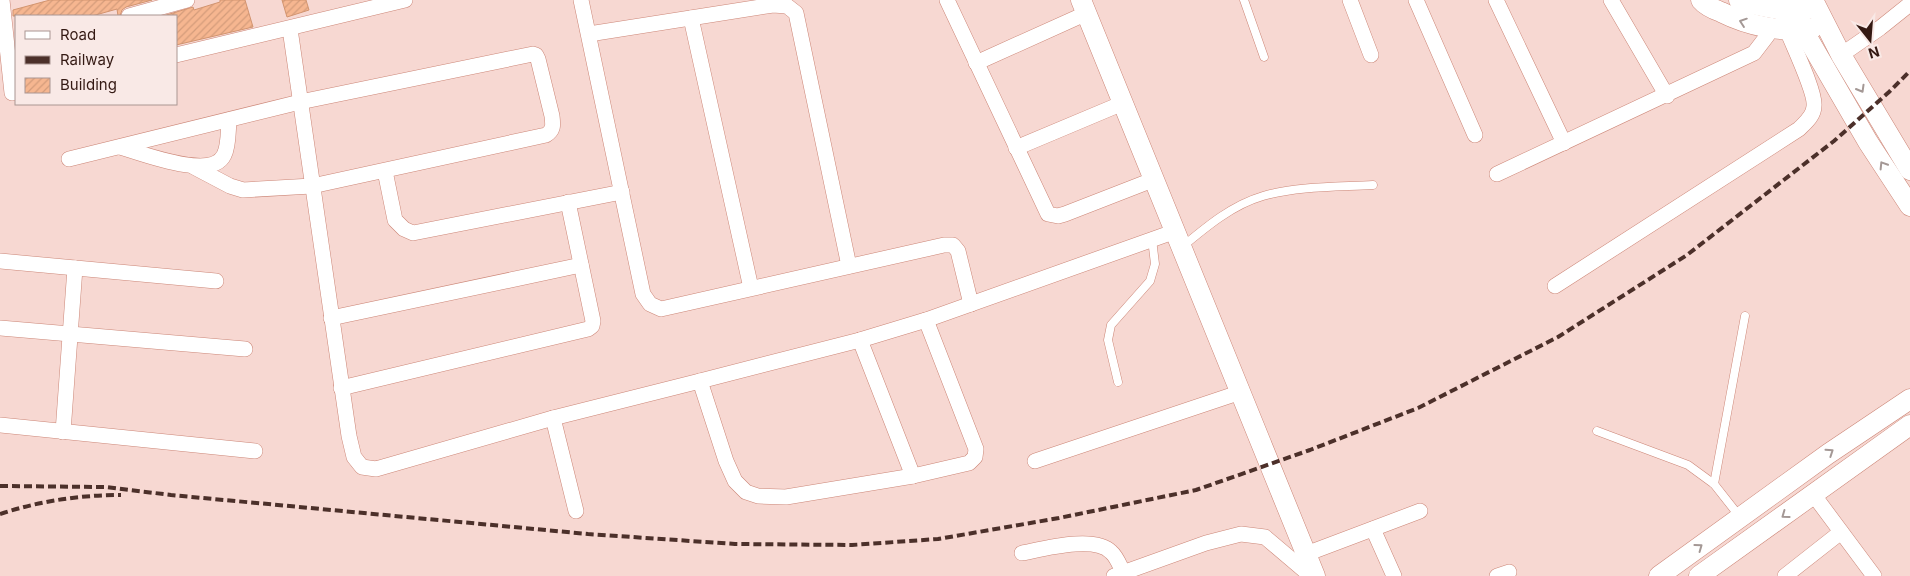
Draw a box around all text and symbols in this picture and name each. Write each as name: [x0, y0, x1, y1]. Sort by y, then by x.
legend: [15, 15, 178, 105]
north arrow: [1845, 15, 1895, 65]
one-way arrow: [1739, 17, 1747, 27]
text: Road: [60, 25, 96, 44]
text: N: [1866, 43, 1882, 63]
text: Railway: [60, 50, 115, 69]
text: Building: [60, 75, 117, 94]
one-way arrow: [1855, 83, 1865, 92]
one-way arrow: [1880, 162, 1889, 171]
one-way arrow: [1825, 449, 1834, 458]
one-way arrow: [1781, 509, 1791, 518]
one-way arrow: [1693, 545, 1702, 553]

